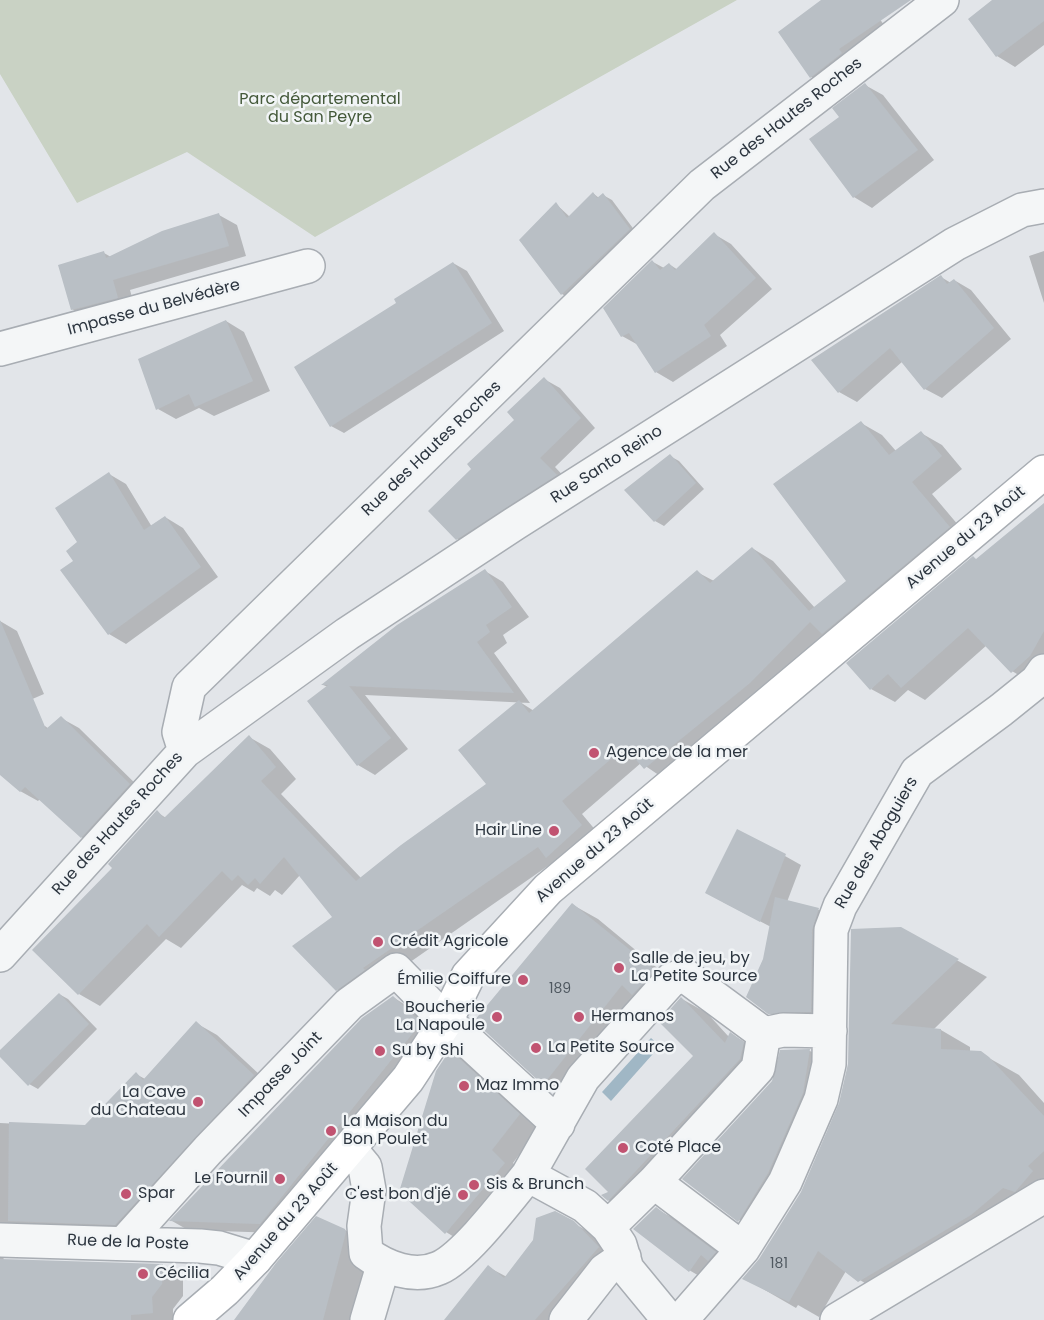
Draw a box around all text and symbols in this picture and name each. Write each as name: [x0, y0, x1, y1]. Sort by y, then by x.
street label: Rue des Hautes Roches: [708, 54, 866, 184]
park label: Parc départemental du San Peyre: [239, 90, 401, 128]
street label: Impasse du Belvédère: [66, 276, 242, 340]
street label: Rue des Hautes Roches: [358, 377, 506, 521]
street label: Rue Santo Reino: [548, 422, 666, 508]
street label: Avenue du 23 Août: [903, 483, 1029, 593]
place label: Agence de la mer: [606, 743, 748, 763]
marker: Agence de la mer: [587, 746, 601, 760]
street label: Rue des Hautes Roches: [49, 748, 187, 900]
street label: Rue des Abaguiers: [831, 774, 923, 912]
street label: Avenue du 23 Août: [532, 795, 658, 907]
place label: Hair Line: [475, 821, 542, 841]
marker: Hair Line: [547, 824, 561, 838]
place label: Crédit Agricole: [390, 932, 508, 952]
marker: Crédit Agricole: [371, 935, 385, 949]
place label: Salle de jeu, by La Petite Source: [631, 949, 757, 987]
marker: Salle de jeu, by La Petite Source: [612, 961, 626, 975]
place label: Émilie Coiffure: [397, 970, 511, 990]
marker: Émilie Coiffure: [516, 973, 530, 987]
house number: 189: [549, 981, 571, 997]
place label: Boucherie La Napoule: [396, 998, 485, 1036]
place label: Hermanos: [591, 1007, 674, 1027]
marker: Boucherie La Napoule: [490, 1010, 504, 1024]
marker: Hermanos: [572, 1010, 586, 1024]
street label: Impasse Joint: [235, 1028, 327, 1122]
place label: La Petite Source: [548, 1038, 674, 1058]
place label: Su by Shi: [392, 1041, 464, 1061]
marker: La Petite Source: [529, 1041, 543, 1055]
marker: Su by Shi: [373, 1044, 387, 1058]
place label: Maz Immo: [476, 1076, 559, 1096]
marker: Maz Immo: [457, 1079, 471, 1093]
place label: La Cave du Chateau: [90, 1083, 186, 1121]
marker: La Cave du Chateau: [191, 1095, 205, 1109]
place label: La Maison du Bon Poulet: [343, 1112, 448, 1150]
marker: La Maison du Bon Poulet: [324, 1124, 338, 1138]
place label: Coté Place: [635, 1138, 721, 1158]
marker: Coté Place: [616, 1141, 630, 1155]
street label: Avenue du 23 Août: [230, 1159, 342, 1285]
place label: Le Fournil: [194, 1169, 268, 1189]
marker: Le Fournil: [273, 1172, 287, 1186]
place label: Sis & Brunch: [486, 1175, 584, 1195]
marker: Sis & Brunch: [467, 1178, 481, 1192]
place label: Spar: [138, 1184, 175, 1204]
place label: C'est bon d'jé: [345, 1185, 451, 1205]
marker: Spar: [119, 1187, 133, 1201]
marker: C'est bon d'jé: [456, 1188, 470, 1202]
street label: Rue de la Poste: [67, 1231, 189, 1255]
house number: 181: [770, 1256, 788, 1272]
place label: Cécilia: [155, 1264, 210, 1284]
marker: Cécilia: [136, 1267, 150, 1281]

